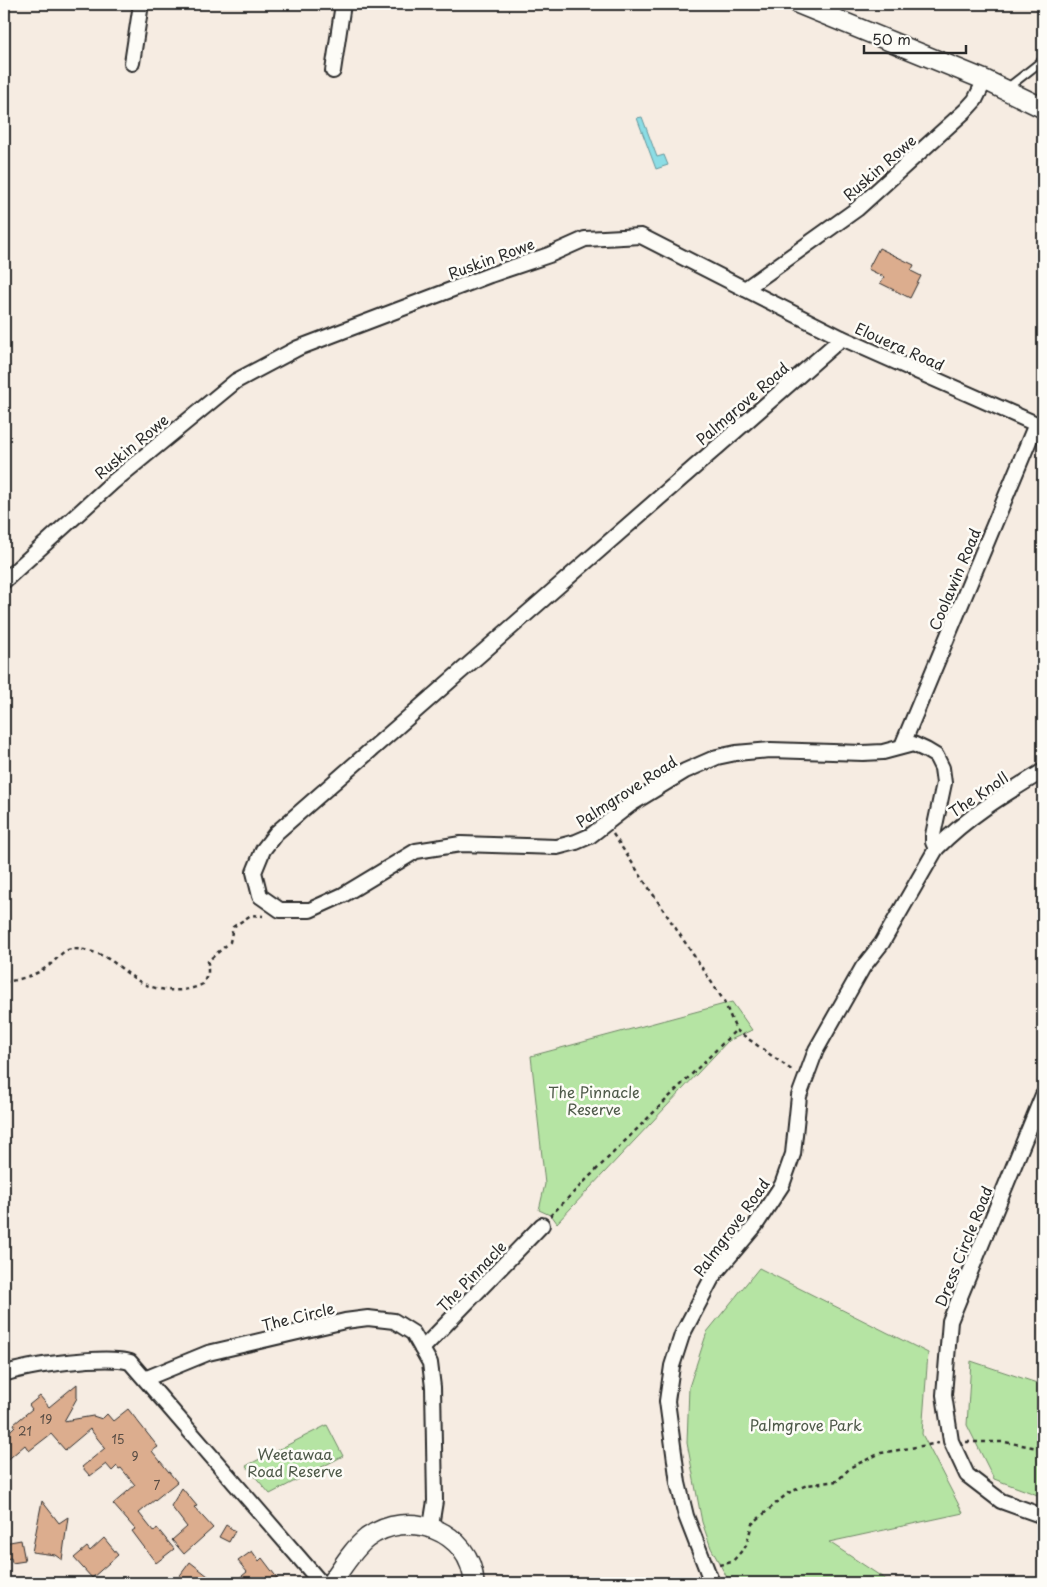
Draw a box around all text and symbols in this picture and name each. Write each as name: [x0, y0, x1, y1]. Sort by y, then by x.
scale bar: [864, 22, 967, 54]
text: 50 m: [872, 27, 911, 50]
street label: Ruskin Rowe: [837, 129, 921, 205]
street label: Ruskin Rowe: [445, 232, 537, 284]
street label: Elouera Road: [852, 316, 948, 376]
street label: Palmgrove Road: [691, 356, 794, 450]
street label: Ruskin Rowe: [89, 408, 173, 484]
street label: Coolawin Road: [922, 524, 986, 634]
street label: Palmgrove Road: [571, 750, 681, 832]
street label: The Knoll: [944, 766, 1012, 822]
park label: The Pinnacle Reserve: [548, 1080, 640, 1120]
street label: Palmgrove Road: [687, 1173, 775, 1281]
street label: Dress Circle Road: [928, 1182, 998, 1310]
street label: The Pinnacle: [431, 1235, 511, 1317]
street label: The Circle: [259, 1296, 337, 1336]
house number: 19: [40, 1410, 52, 1428]
park label: Palmgrove Park: [750, 1413, 862, 1436]
house number: 21: [18, 1422, 32, 1440]
house number: 15: [111, 1430, 125, 1448]
park label: Weetawaa Road Reserve: [247, 1442, 343, 1482]
house number: 9: [131, 1447, 139, 1465]
house number: 7: [154, 1476, 161, 1494]

